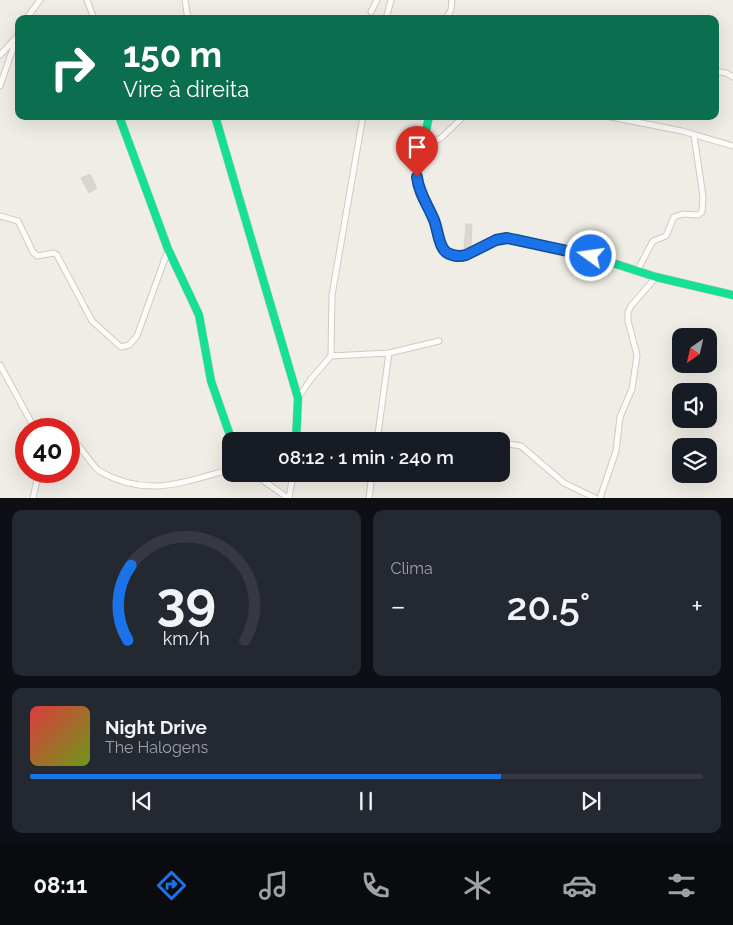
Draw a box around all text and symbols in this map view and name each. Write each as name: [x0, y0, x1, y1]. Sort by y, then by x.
text: 150 m: [123, 34, 222, 75]
icon: right: [40, 35, 105, 100]
text: Vire à direita: [123, 76, 249, 102]
pin: [396, 126, 438, 177]
icon: arrive: [403, 133, 431, 161]
position arrow: [564, 229, 616, 281]
north arrow: [672, 328, 718, 372]
map controls: [672, 328, 717, 483]
button: sound: [672, 383, 717, 428]
speed limit sign: 40: [15, 418, 80, 483]
button: layers: [672, 438, 717, 483]
text: 08:12 · 1 min · 240 m: [278, 446, 454, 468]
text: Clima: [391, 559, 433, 578]
text: 39: [156, 570, 216, 631]
text: 20.5°: [507, 584, 590, 629]
text: −: [391, 590, 406, 623]
text: +: [691, 590, 703, 623]
text: km/h: [163, 628, 210, 649]
text: Night Drive: [105, 716, 207, 738]
text: The Halogens: [105, 738, 208, 757]
icon: previous: [128, 787, 156, 815]
icon: pause: [352, 787, 380, 815]
icon: next: [577, 787, 605, 815]
icon: directions: [154, 868, 189, 903]
icon: music: [256, 868, 291, 903]
icon: phone: [358, 868, 393, 903]
icon: climate: [460, 868, 495, 903]
icon: car: [562, 868, 597, 903]
icon: filters: [664, 868, 699, 903]
text: 08:11: [34, 872, 87, 898]

